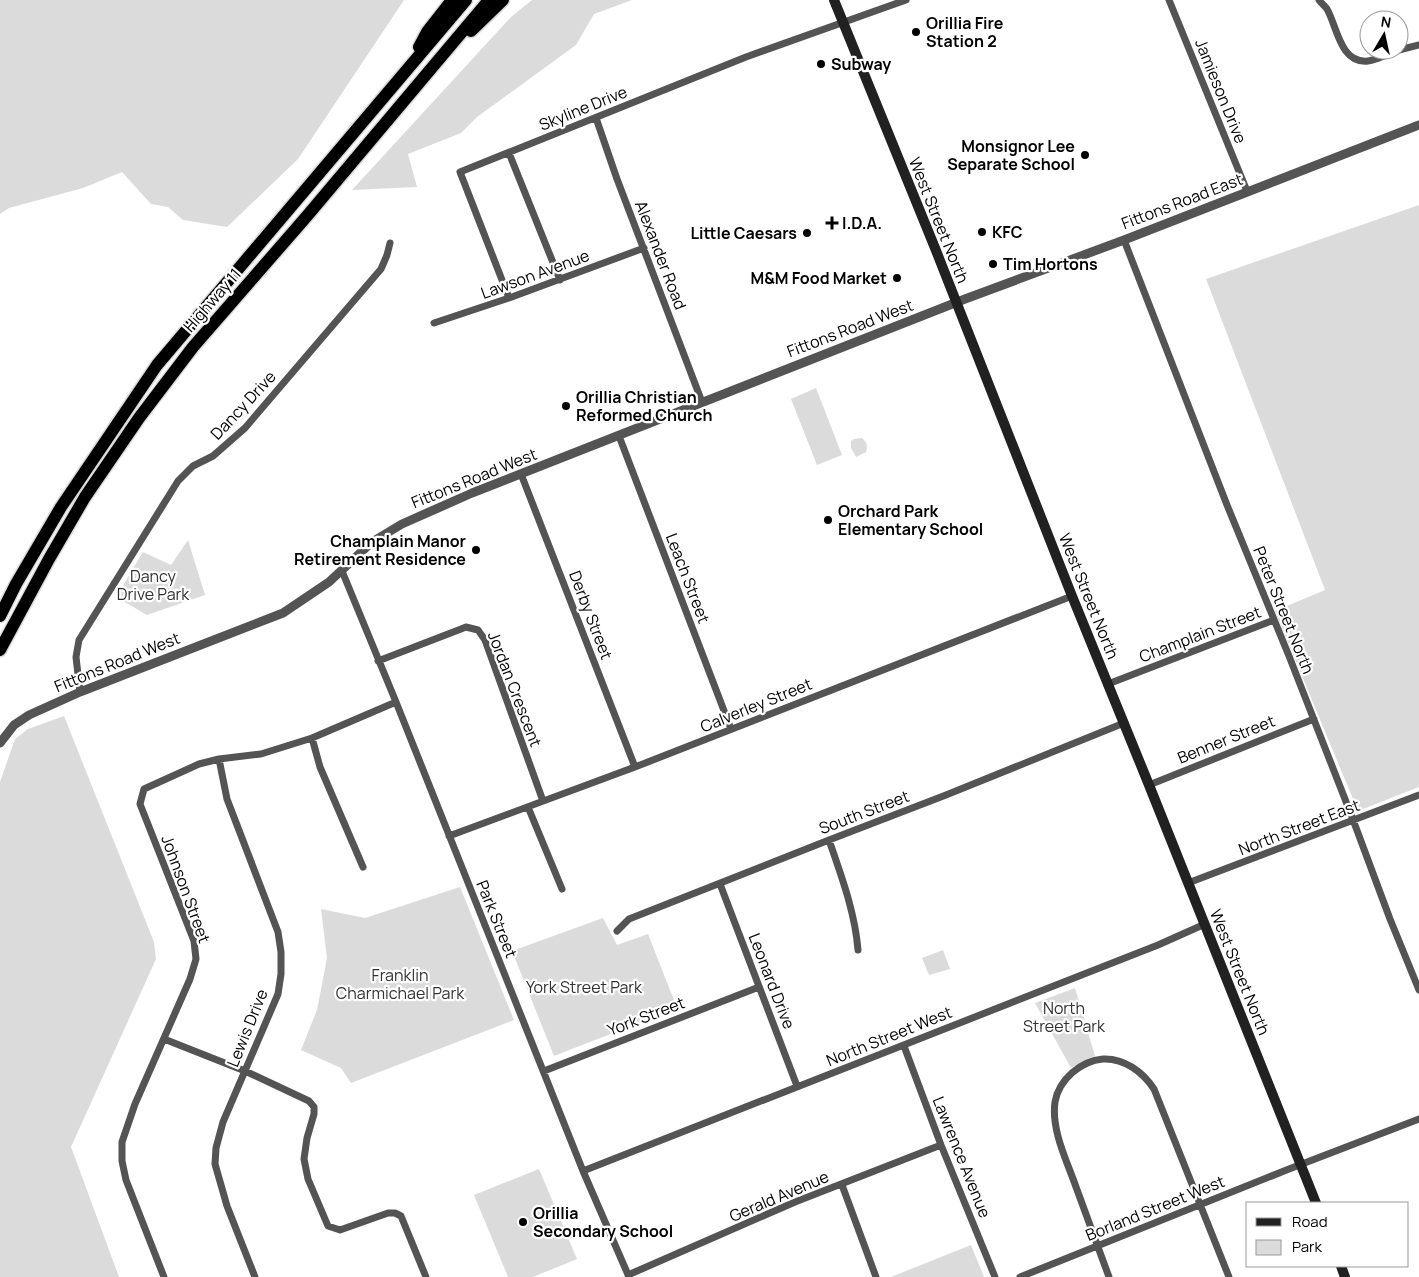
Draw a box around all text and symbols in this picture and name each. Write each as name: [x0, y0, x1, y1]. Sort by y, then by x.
north arrow: [1359, 10, 1409, 60]
text: N: [1380, 11, 1393, 32]
place label: Orillia Fire Station 2: [926, 12, 1004, 52]
marker: Orillia Fire Station 2: [910, 26, 922, 38]
street label: Jamieson Drive: [1190, 35, 1252, 147]
place label: Subway: [831, 53, 891, 75]
marker: Subway: [815, 58, 827, 70]
street label: Skyline Drive: [536, 80, 630, 136]
place label: Monsignor Lee Separate School: [947, 135, 1075, 175]
marker: Monsignor Lee Separate School: [1079, 149, 1091, 161]
street label: West Street North: [904, 154, 974, 286]
street label: Fittons Road East: [1118, 168, 1246, 234]
street label: Alexander Road: [630, 197, 692, 313]
place label: I.D.A.: [842, 212, 882, 234]
marker: I.D.A.: [826, 217, 838, 229]
place label: KFC: [992, 221, 1023, 243]
place label: Little Caesars: [690, 222, 797, 244]
marker: KFC: [976, 226, 988, 238]
marker: Little Caesars: [801, 227, 813, 239]
street label: Lawson Avenue: [478, 244, 592, 304]
place label: Tim Hortons: [1003, 253, 1098, 275]
marker: Tim Hortons: [987, 258, 999, 270]
street label: Highway 11: [178, 263, 246, 337]
place label: M&M Food Market: [750, 267, 887, 289]
marker: M&M Food Market: [891, 272, 903, 284]
street label: Fittons Road West: [784, 294, 916, 362]
street label: Dancy Drive: [205, 366, 281, 444]
place label: Orillia Christian Reformed Church: [576, 386, 712, 426]
marker: Orillia Christian Reformed Church: [560, 400, 572, 412]
street label: Fittons Road West: [408, 443, 540, 513]
place label: Orchard Park Elementary School: [838, 500, 983, 540]
marker: Orchard Park Elementary School: [822, 514, 834, 526]
place label: Champlain Manor Retirement Residence: [294, 530, 466, 570]
street label: Leach Street: [661, 530, 715, 626]
street label: West Street North: [1054, 530, 1124, 662]
street label: Peter Street North: [1248, 543, 1320, 677]
marker: Champlain Manor Retirement Residence: [470, 544, 482, 556]
park label: Dancy Drive Park: [117, 565, 190, 605]
street label: Derby Street: [564, 567, 618, 663]
street label: Champlain Street: [1136, 601, 1264, 667]
street label: Fittons Road West: [51, 627, 183, 697]
street label: Jordan Crescent: [483, 628, 547, 750]
street label: Calverley Street: [697, 673, 815, 737]
street label: Benner Street: [1174, 709, 1278, 769]
street label: South Street: [816, 785, 912, 839]
street label: North Street East: [1235, 794, 1363, 860]
street label: Johnson Street: [156, 832, 216, 946]
street label: Park Street: [471, 877, 523, 961]
street label: West Street North: [1205, 906, 1275, 1038]
street label: Leonard Drive: [744, 930, 800, 1032]
park label: Franklin Charmichael Park: [336, 964, 465, 1004]
park label: York Street Park: [526, 976, 643, 998]
street label: Lewis Drive: [221, 986, 273, 1070]
street label: York Street: [604, 991, 688, 1041]
park label: North Street Park: [1023, 997, 1106, 1037]
street label: North Street West: [823, 1001, 955, 1071]
street label: Lawrence Avenue: [928, 1093, 996, 1221]
street label: Gerald Avenue: [726, 1165, 832, 1227]
street label: Borland Street West: [1082, 1170, 1228, 1246]
place label: Orillia Secondary School: [533, 1202, 673, 1242]
legend: [1246, 1202, 1409, 1267]
text: Road: [1292, 1211, 1328, 1232]
marker: Orillia Secondary School: [517, 1216, 529, 1228]
text: Park: [1292, 1236, 1322, 1257]

